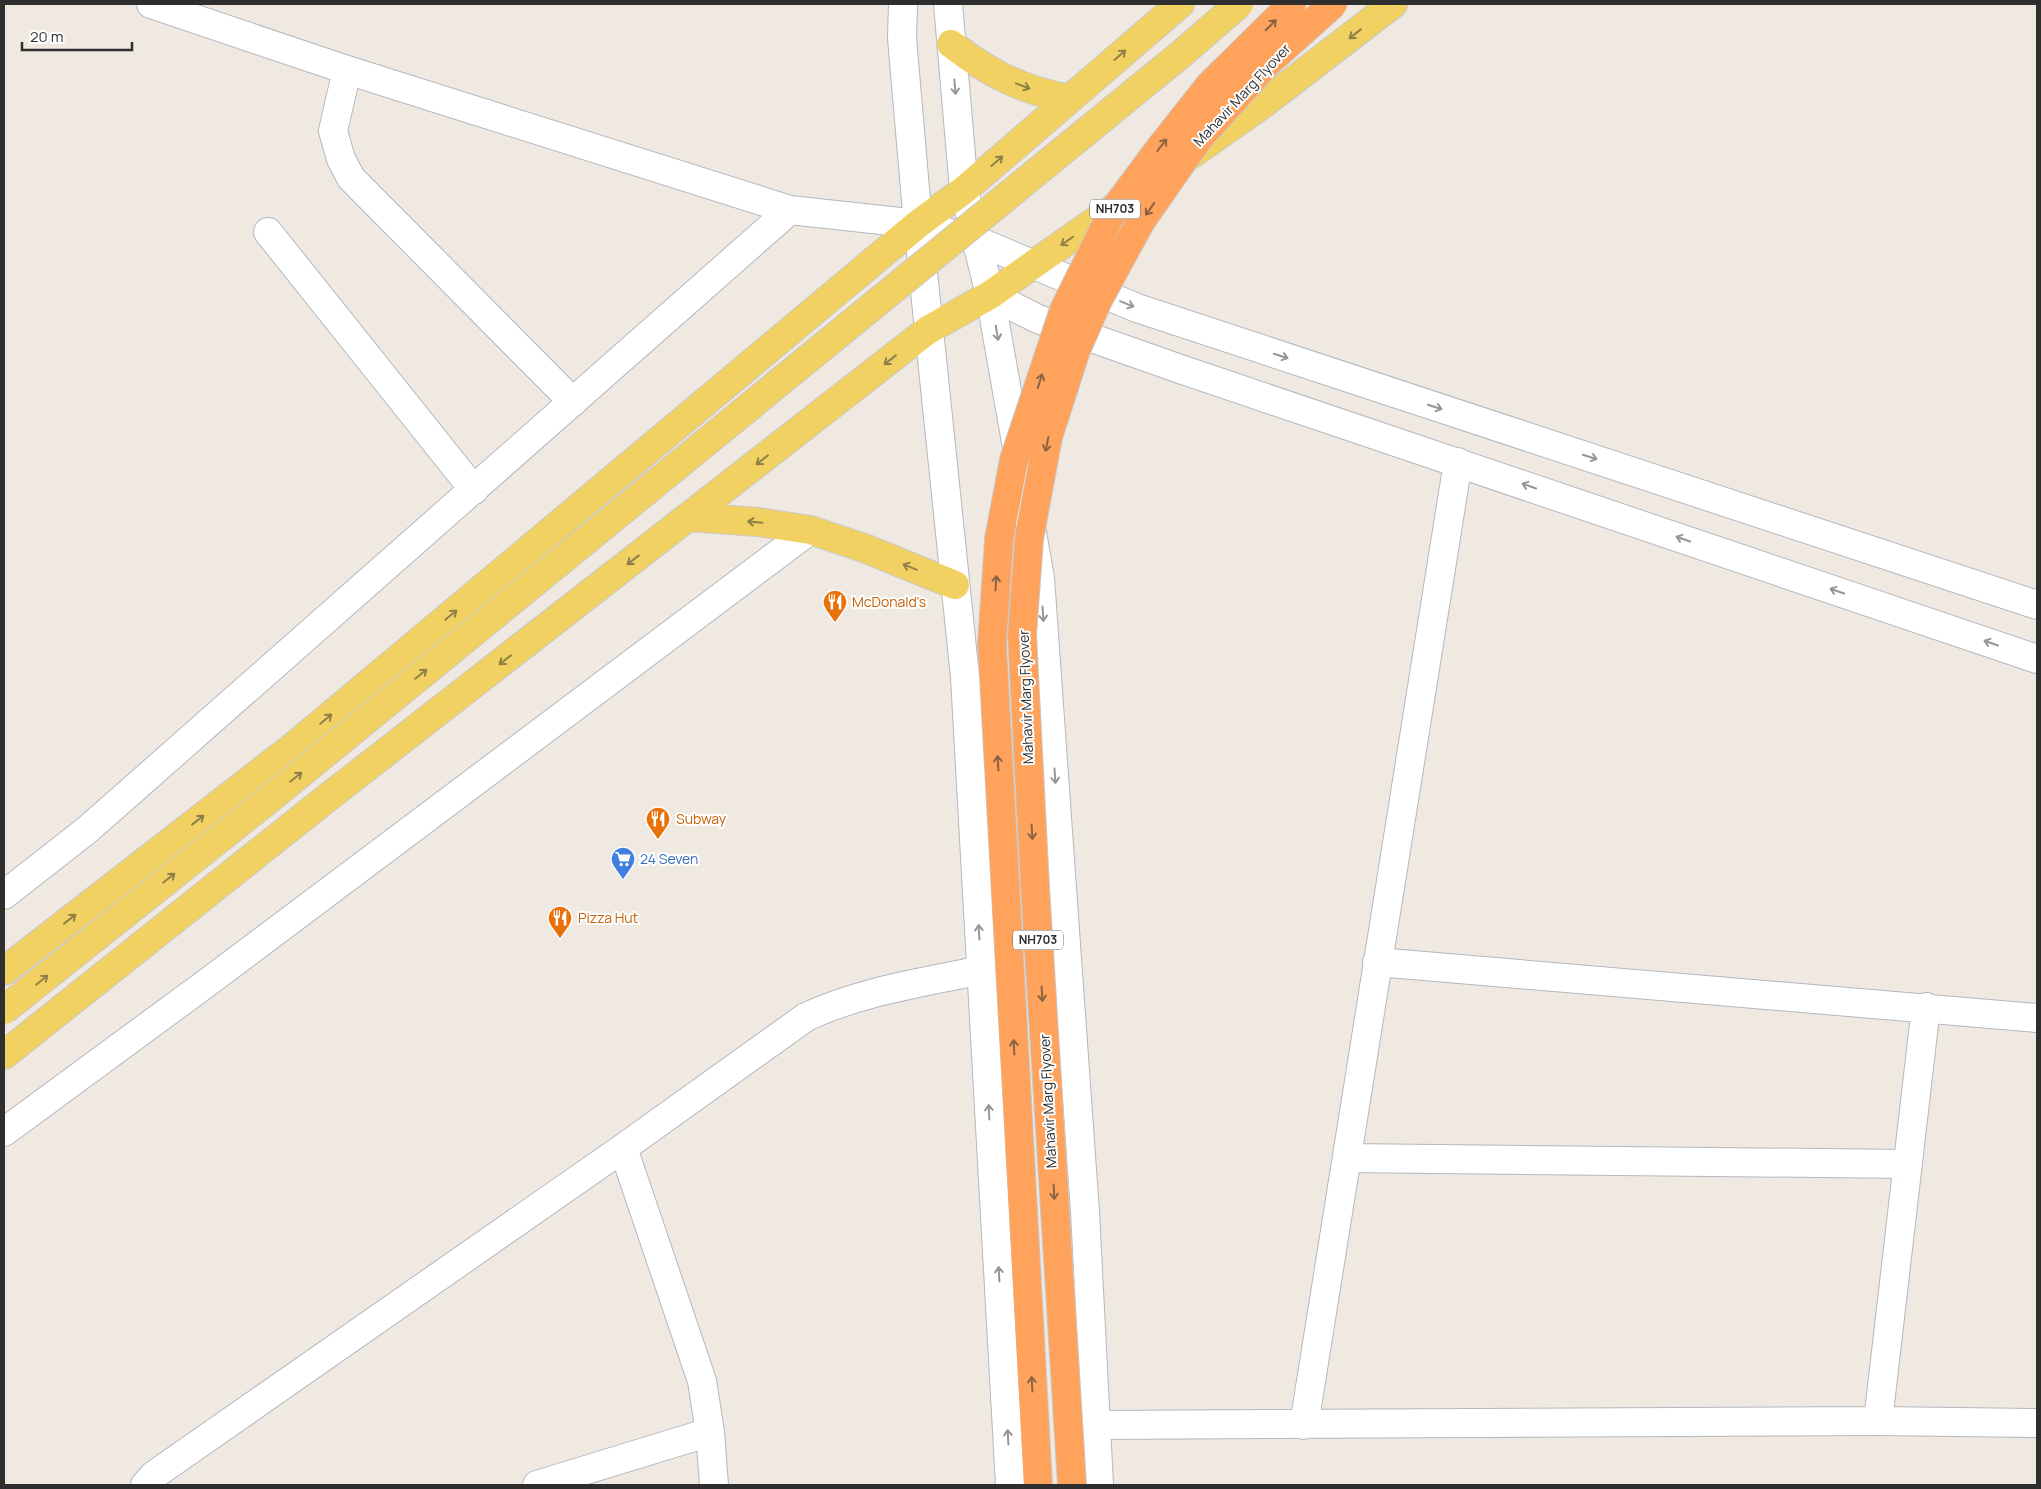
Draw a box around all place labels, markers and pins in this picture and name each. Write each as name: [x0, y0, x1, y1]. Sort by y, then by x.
restaurant icon: McDonald's: [822, 589, 848, 623]
place label: McDonald's: [852, 592, 926, 611]
restaurant icon: Subway: [645, 806, 671, 840]
place label: Subway: [676, 809, 727, 828]
supermarket icon: 24 Seven: [610, 846, 636, 880]
place label: 24 Seven: [640, 849, 698, 868]
restaurant icon: Pizza Hut: [547, 905, 573, 939]
place label: Pizza Hut: [578, 908, 639, 927]

